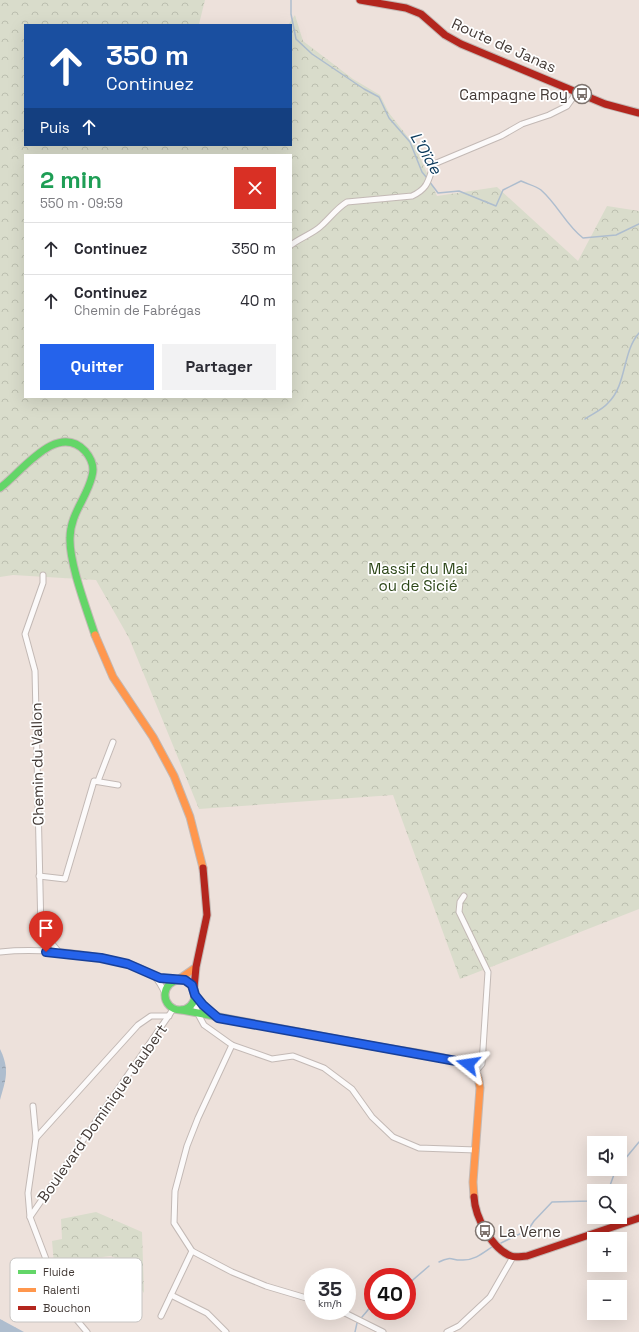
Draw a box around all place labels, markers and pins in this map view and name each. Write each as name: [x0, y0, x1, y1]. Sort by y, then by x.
bus stop icon: Campagne Roy: [571, 83, 593, 105]
place label: Campagne Roy: [459, 85, 568, 104]
pin: [29, 911, 63, 952]
bus stop icon: La Verne: [474, 1220, 496, 1242]
place label: La Verne: [499, 1222, 561, 1241]

